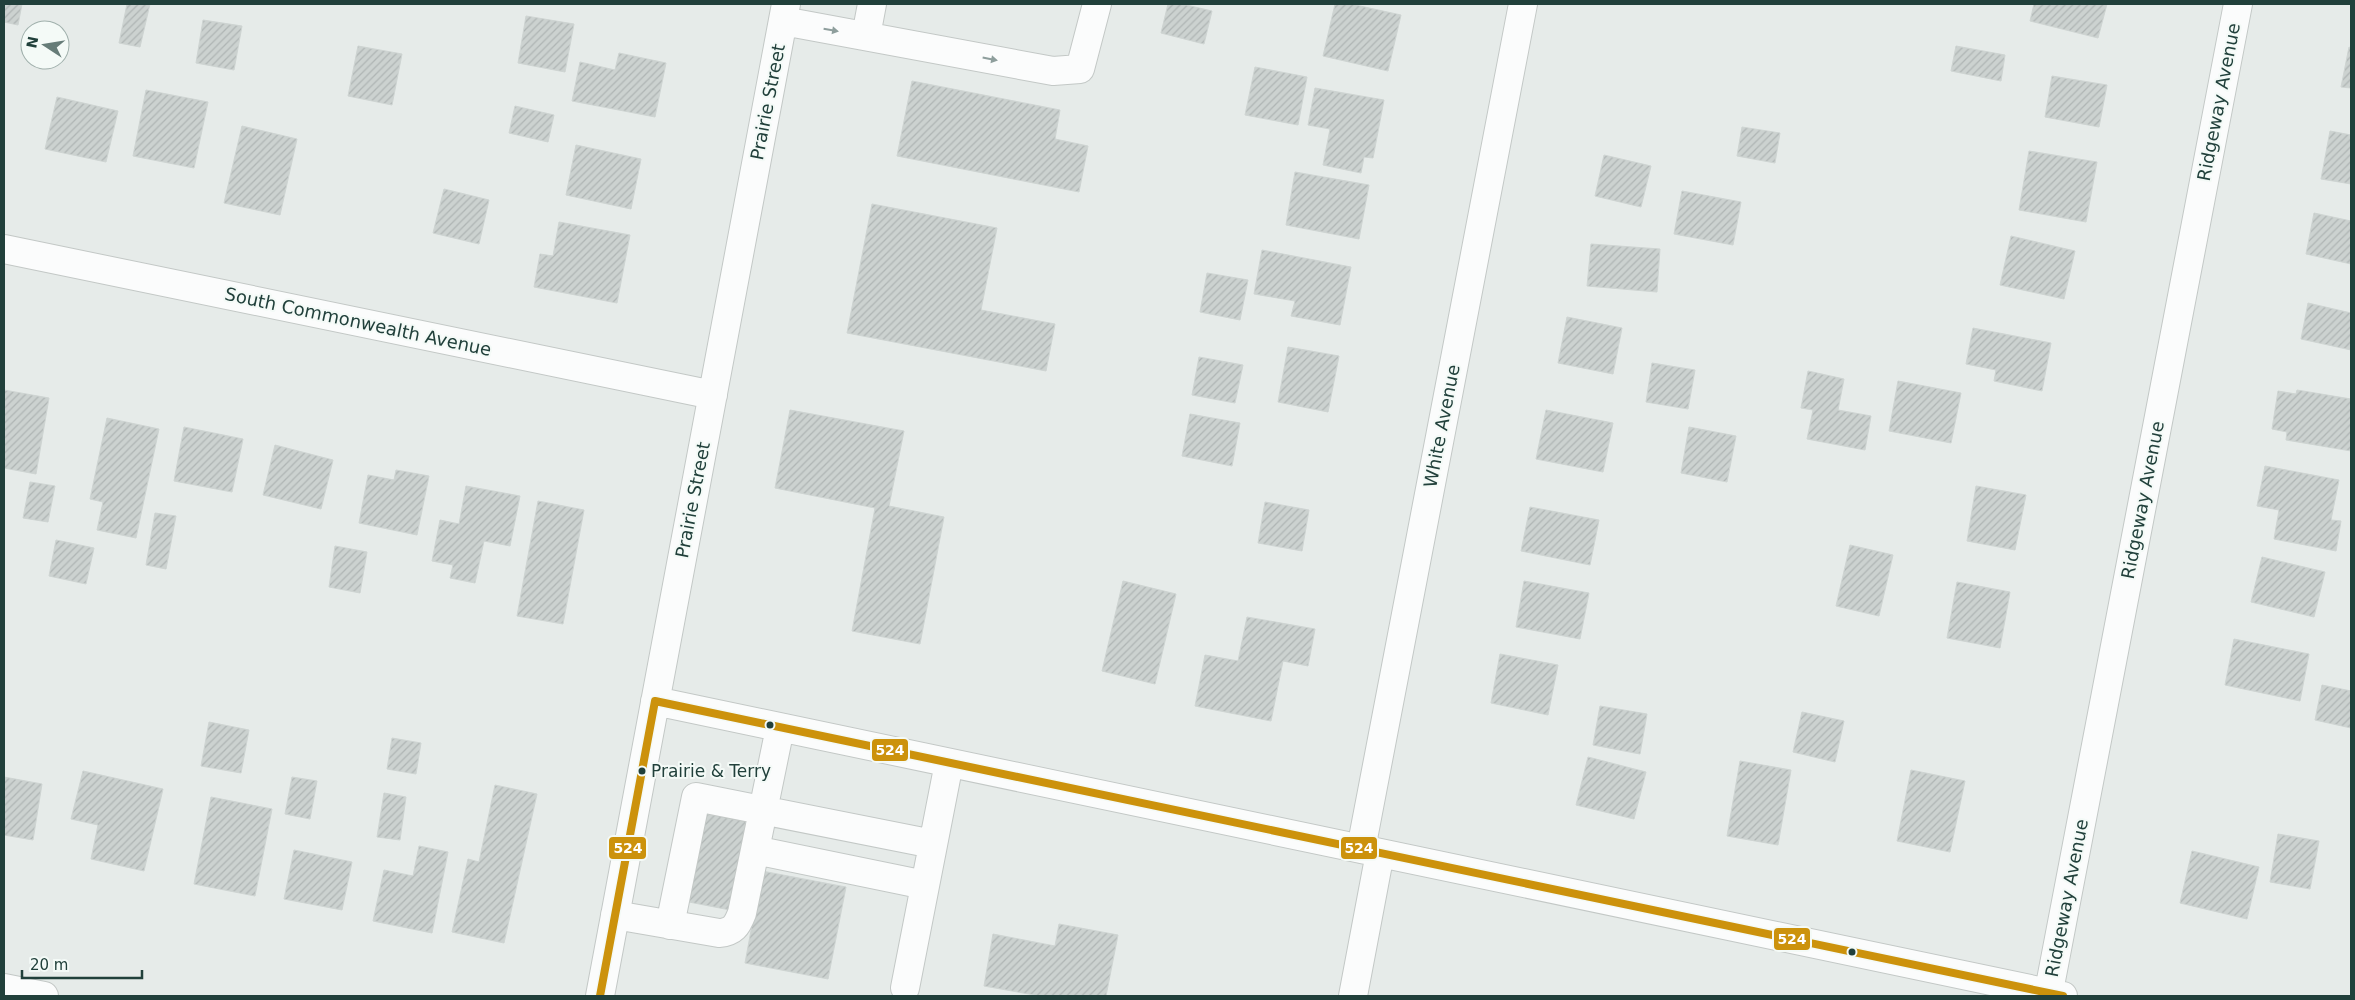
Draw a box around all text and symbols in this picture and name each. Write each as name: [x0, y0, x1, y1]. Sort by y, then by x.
north arrow: [20, 20, 70, 70]
street label: Ridgeway Avenue: [2193, 21, 2244, 183]
one-way arrow: [823, 26, 839, 34]
text: N: [23, 35, 41, 50]
street label: Prairie Street: [746, 42, 789, 162]
one-way arrow: [983, 56, 999, 64]
street label: South Commonwealth Avenue: [223, 283, 493, 360]
street label: White Avenue: [1419, 363, 1464, 489]
street label: Ridgeway Avenue: [2117, 419, 2168, 581]
street label: Prairie Street: [671, 440, 714, 560]
unlabelled marker: [765, 720, 775, 730]
line badge: 524: [871, 738, 909, 762]
text: 524: [875, 742, 905, 758]
place label: Prairie & Terry: [651, 761, 771, 781]
marker: Prairie & Terry: [637, 766, 647, 776]
street label: Ridgeway Avenue: [2041, 817, 2092, 979]
line badge: 524: [608, 836, 647, 860]
line badge: 524: [1340, 836, 1378, 860]
text: 524: [613, 840, 643, 856]
text: 524: [1344, 840, 1374, 856]
line badge: 524: [1773, 927, 1811, 951]
text: 524: [1777, 931, 1807, 947]
unlabelled marker: [1847, 947, 1857, 957]
scale bar: [22, 948, 142, 980]
text: 20 m: [30, 956, 68, 974]

